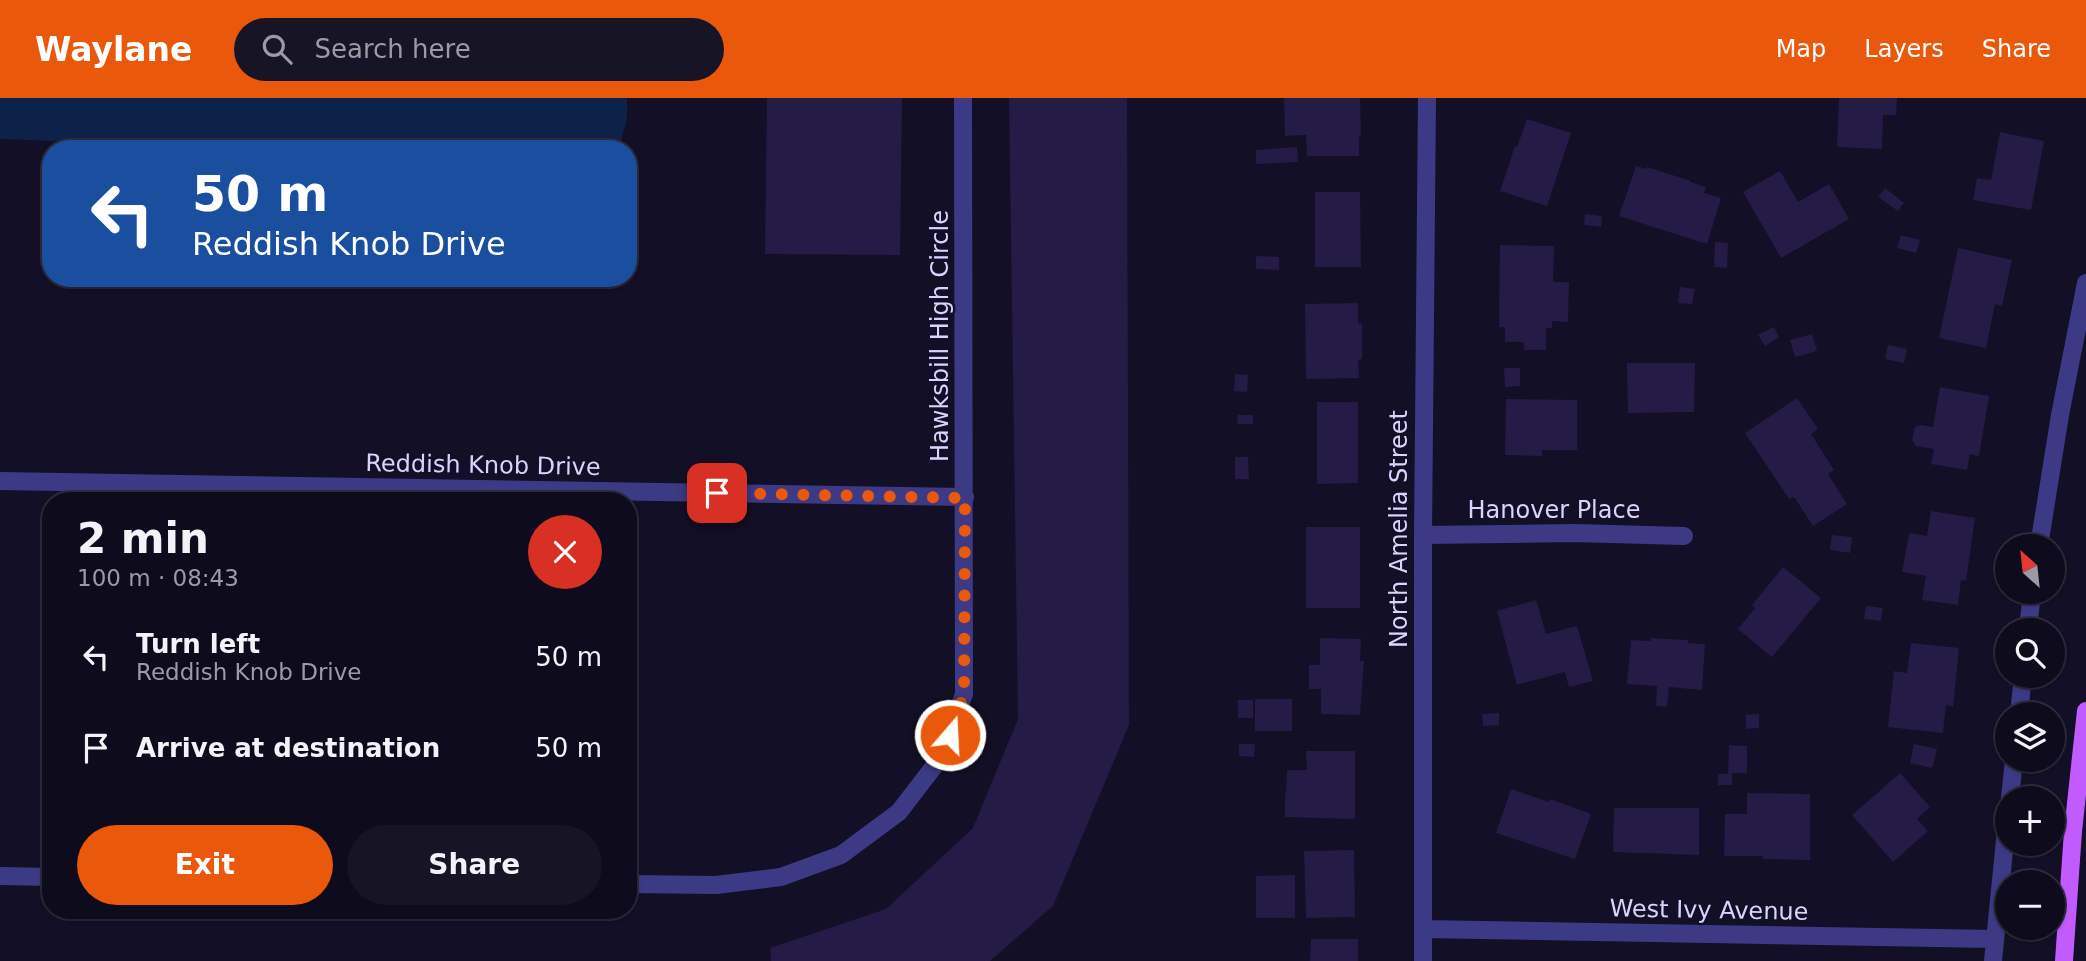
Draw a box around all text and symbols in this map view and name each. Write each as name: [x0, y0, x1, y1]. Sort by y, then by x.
search box: [234, 18, 724, 81]
text: Waylane: [35, 30, 192, 69]
icon: search: [258, 30, 296, 68]
text: Search here: [314, 34, 471, 64]
text: Map: [1776, 35, 1826, 63]
text: Layers: [1864, 35, 1944, 63]
text: Share: [1982, 35, 2051, 63]
text: 50 m: [192, 166, 328, 223]
icon: left: [77, 168, 168, 259]
street label: Hawksbill High Circle: [926, 210, 954, 462]
text: Reddish Knob Drive: [192, 225, 506, 263]
street label: North Amelia Street: [1385, 410, 1413, 648]
street label: Reddish Knob Drive: [365, 449, 601, 481]
pin: [687, 463, 747, 523]
icon: arrive: [698, 474, 736, 512]
street label: Hanover Place: [1468, 496, 1640, 524]
text: 2 min: [77, 514, 209, 563]
button: close: [528, 515, 602, 589]
north arrow: [1995, 534, 2065, 604]
map controls: [1995, 534, 2065, 940]
text: 100 m · 08:43: [77, 565, 239, 591]
button: search: [1995, 618, 2065, 688]
text: Turn left: [136, 629, 260, 659]
icon: left: [77, 638, 115, 676]
text: 50 m: [535, 642, 602, 672]
text: Reddish Knob Drive: [136, 659, 362, 685]
position arrow: [913, 698, 987, 772]
button: layers: [1995, 702, 2065, 772]
icon: arrive: [77, 729, 115, 767]
text: Arrive at destination: [136, 733, 440, 763]
text: 50 m: [535, 733, 602, 763]
button: +: [1995, 786, 2065, 856]
button: Exit: [77, 825, 333, 905]
button: Share: [347, 825, 602, 905]
button: −: [1995, 870, 2065, 940]
street label: West Ivy Avenue: [1609, 894, 1809, 926]

